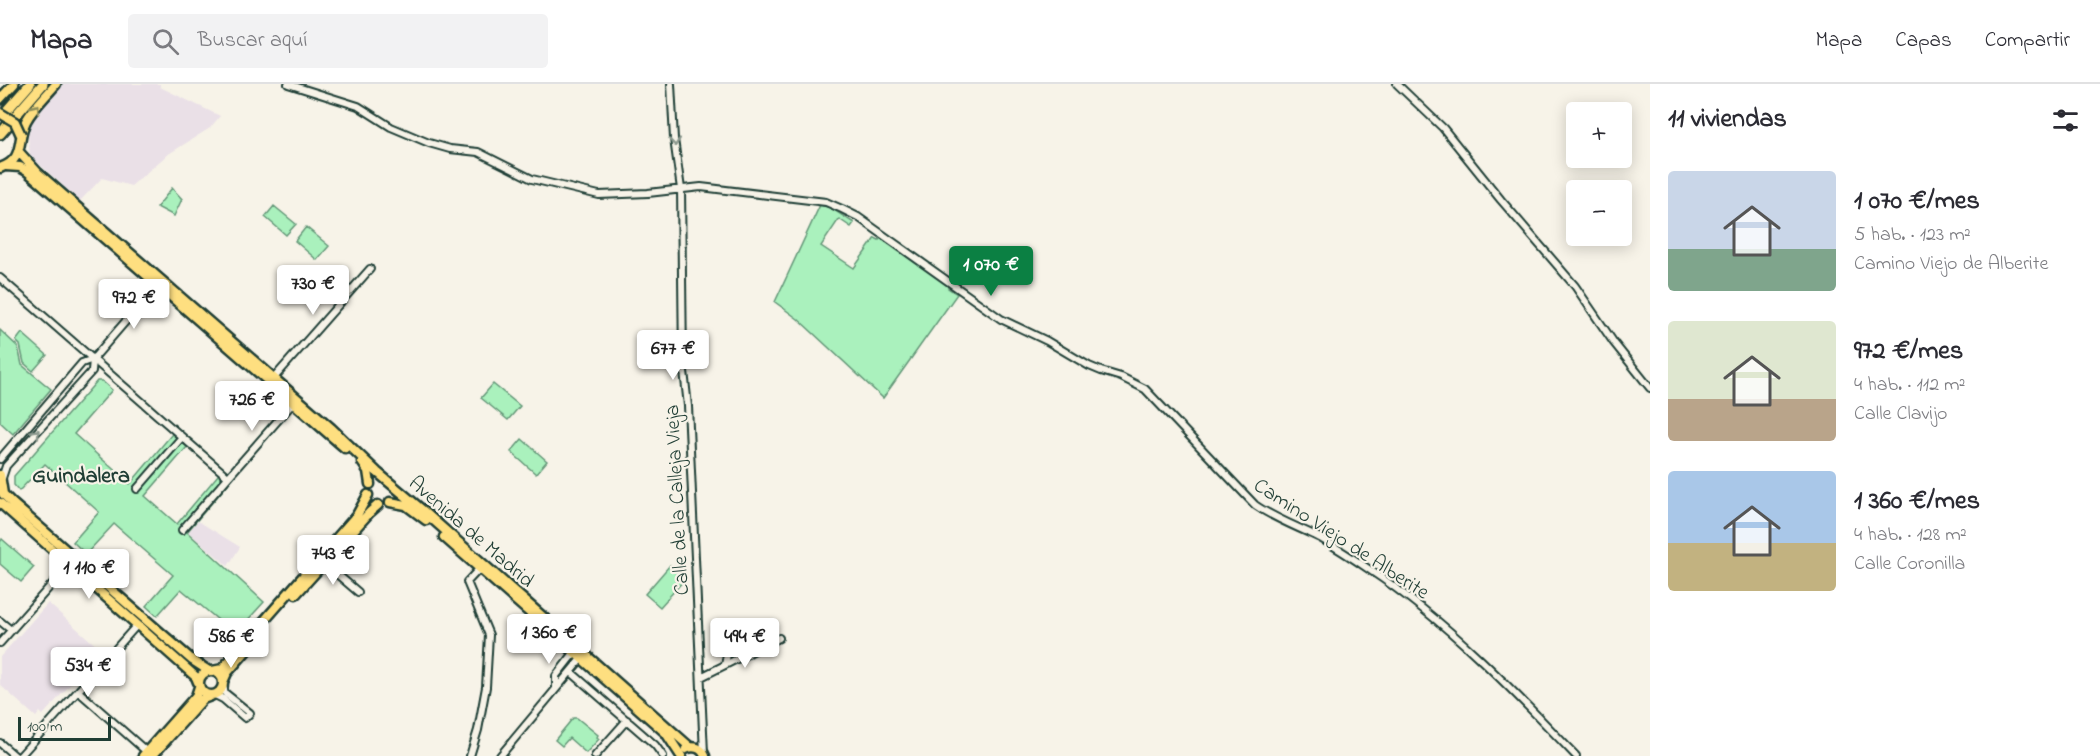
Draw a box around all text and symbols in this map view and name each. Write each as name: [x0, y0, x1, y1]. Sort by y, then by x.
search box: [128, 14, 548, 68]
text: Mapa: [30, 21, 92, 62]
icon: search: [149, 25, 182, 58]
text: Buscar aquí: [197, 25, 307, 57]
text: Mapa: [1815, 26, 1862, 56]
text: Capas: [1895, 26, 1952, 56]
text: Compartir: [1985, 26, 2070, 56]
text: 11 viviendas: [1668, 101, 1787, 139]
map controls: [1566, 102, 1632, 246]
button: +: [1566, 102, 1632, 168]
one-way arrow: [29, 104, 40, 115]
icon: filters: [2049, 104, 2082, 137]
one-way arrow: [668, 138, 681, 147]
button: −: [1566, 180, 1632, 246]
text: 1 070 €/mes: [1854, 183, 1980, 221]
icon: home: [1716, 195, 1788, 267]
text: 5 hab. · 123 m²: [1854, 221, 1971, 250]
pin: 1 070 €: [936, 246, 1046, 297]
text: Camino Viejo de Alberite: [1854, 250, 2048, 279]
text: 1 070 €: [963, 251, 1019, 280]
pin: 730 €: [271, 265, 355, 316]
text: 730 €: [291, 270, 335, 299]
pin: 972 €: [92, 279, 176, 330]
text: 972 €: [112, 284, 156, 313]
pin: 677 €: [631, 330, 715, 381]
text: 972 €/mes: [1854, 333, 1963, 371]
text: 677 €: [651, 335, 695, 364]
icon: home: [1716, 345, 1788, 417]
text: 4 hab. · 112 m²: [1854, 371, 1966, 400]
pin: 726 €: [210, 381, 294, 432]
text: 726 €: [229, 386, 275, 415]
text: Calle Clavijo: [1854, 400, 1947, 429]
street label: Calle de la Calleja Vieja: [658, 404, 698, 596]
one-way arrow: [29, 429, 40, 440]
district label: Guindalera: [32, 461, 130, 493]
street label: Avenida de Madrid: [401, 469, 540, 596]
street label: Camino Viejo de Alberite: [1247, 472, 1435, 608]
text: 1 360 €/mes: [1854, 483, 1980, 521]
icon: home: [1716, 495, 1788, 567]
text: 4 hab. · 128 m²: [1854, 521, 1967, 550]
pin: 743 €: [291, 535, 375, 586]
text: 743 €: [311, 540, 355, 569]
pin: 1 110 €: [34, 549, 144, 600]
text: Calle Coronilla: [1854, 550, 1965, 579]
text: 1 110 €: [63, 554, 115, 583]
pin: 1 360 €: [494, 614, 604, 665]
pin: 586 €: [189, 618, 273, 669]
pin: 494 €: [703, 618, 787, 669]
text: 1 360 €: [521, 619, 577, 648]
text: 586 €: [208, 623, 254, 652]
text: 494 €: [724, 623, 766, 652]
pin: 534 €: [46, 647, 130, 698]
text: 534 €: [65, 652, 111, 681]
scale bar: [18, 714, 111, 742]
text: 100 m: [27, 715, 62, 739]

